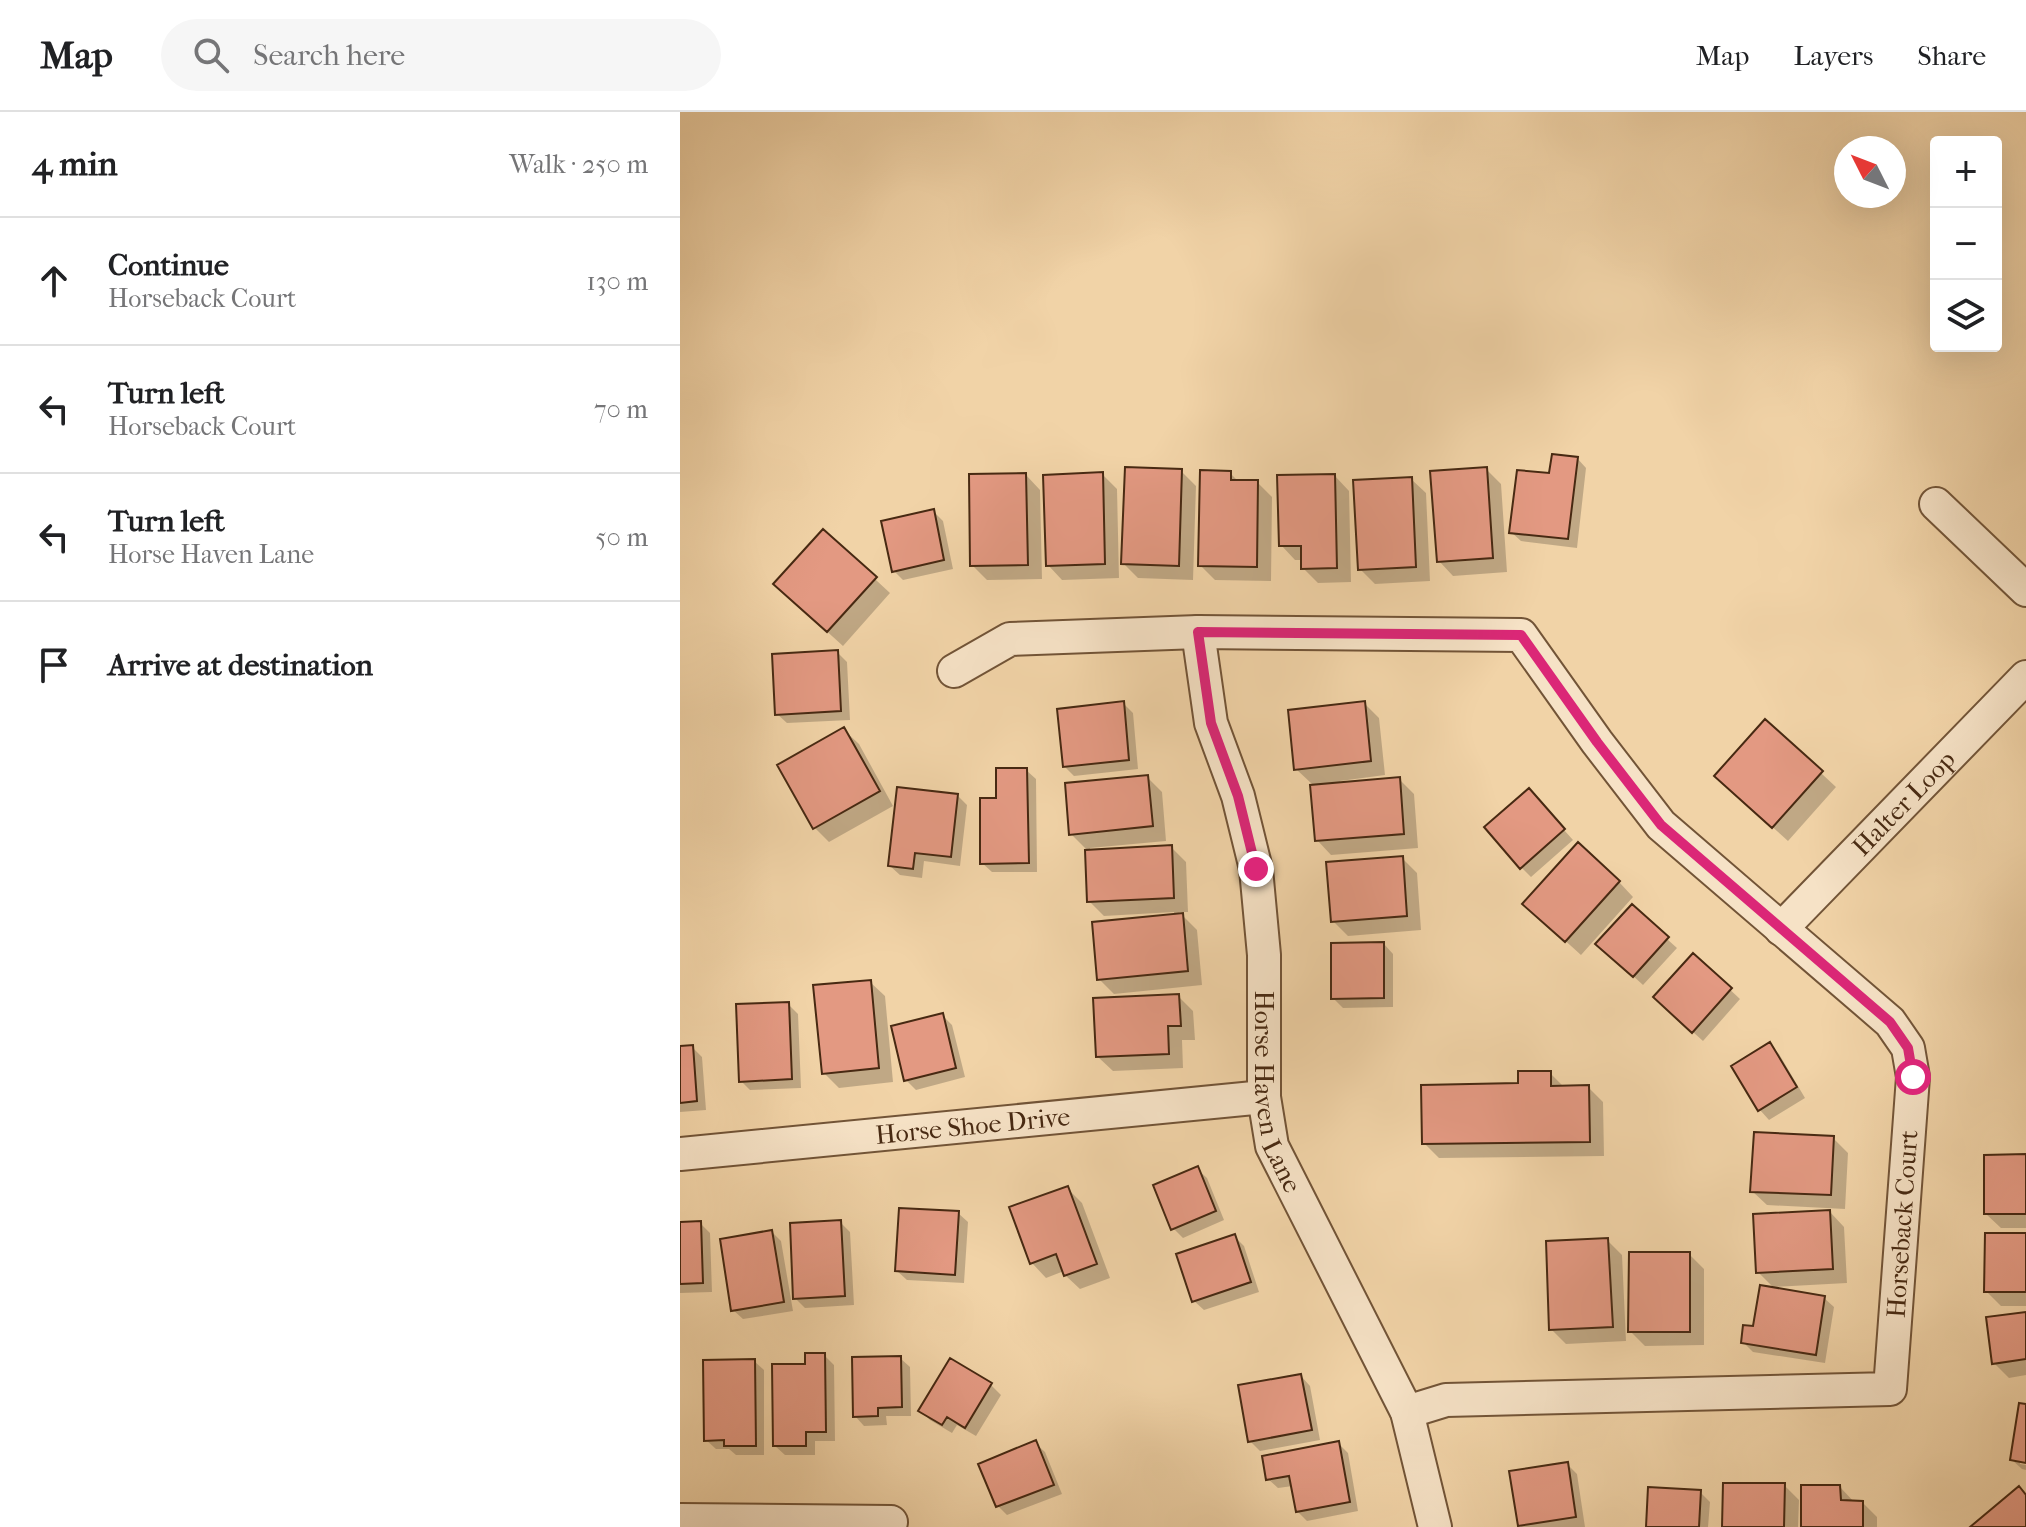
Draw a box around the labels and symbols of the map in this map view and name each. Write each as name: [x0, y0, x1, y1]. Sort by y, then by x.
north arrow: [1834, 136, 1906, 208]
street label: Halter Loop: [1846, 744, 1962, 862]
route end: [1238, 851, 1274, 887]
street label: Horse Haven Lane: [1248, 991, 1308, 1198]
route start: [1895, 1059, 1931, 1095]
street label: Horse Shoe Drive: [874, 1101, 1072, 1151]
street label: Horseback Court: [1880, 1128, 1925, 1319]

